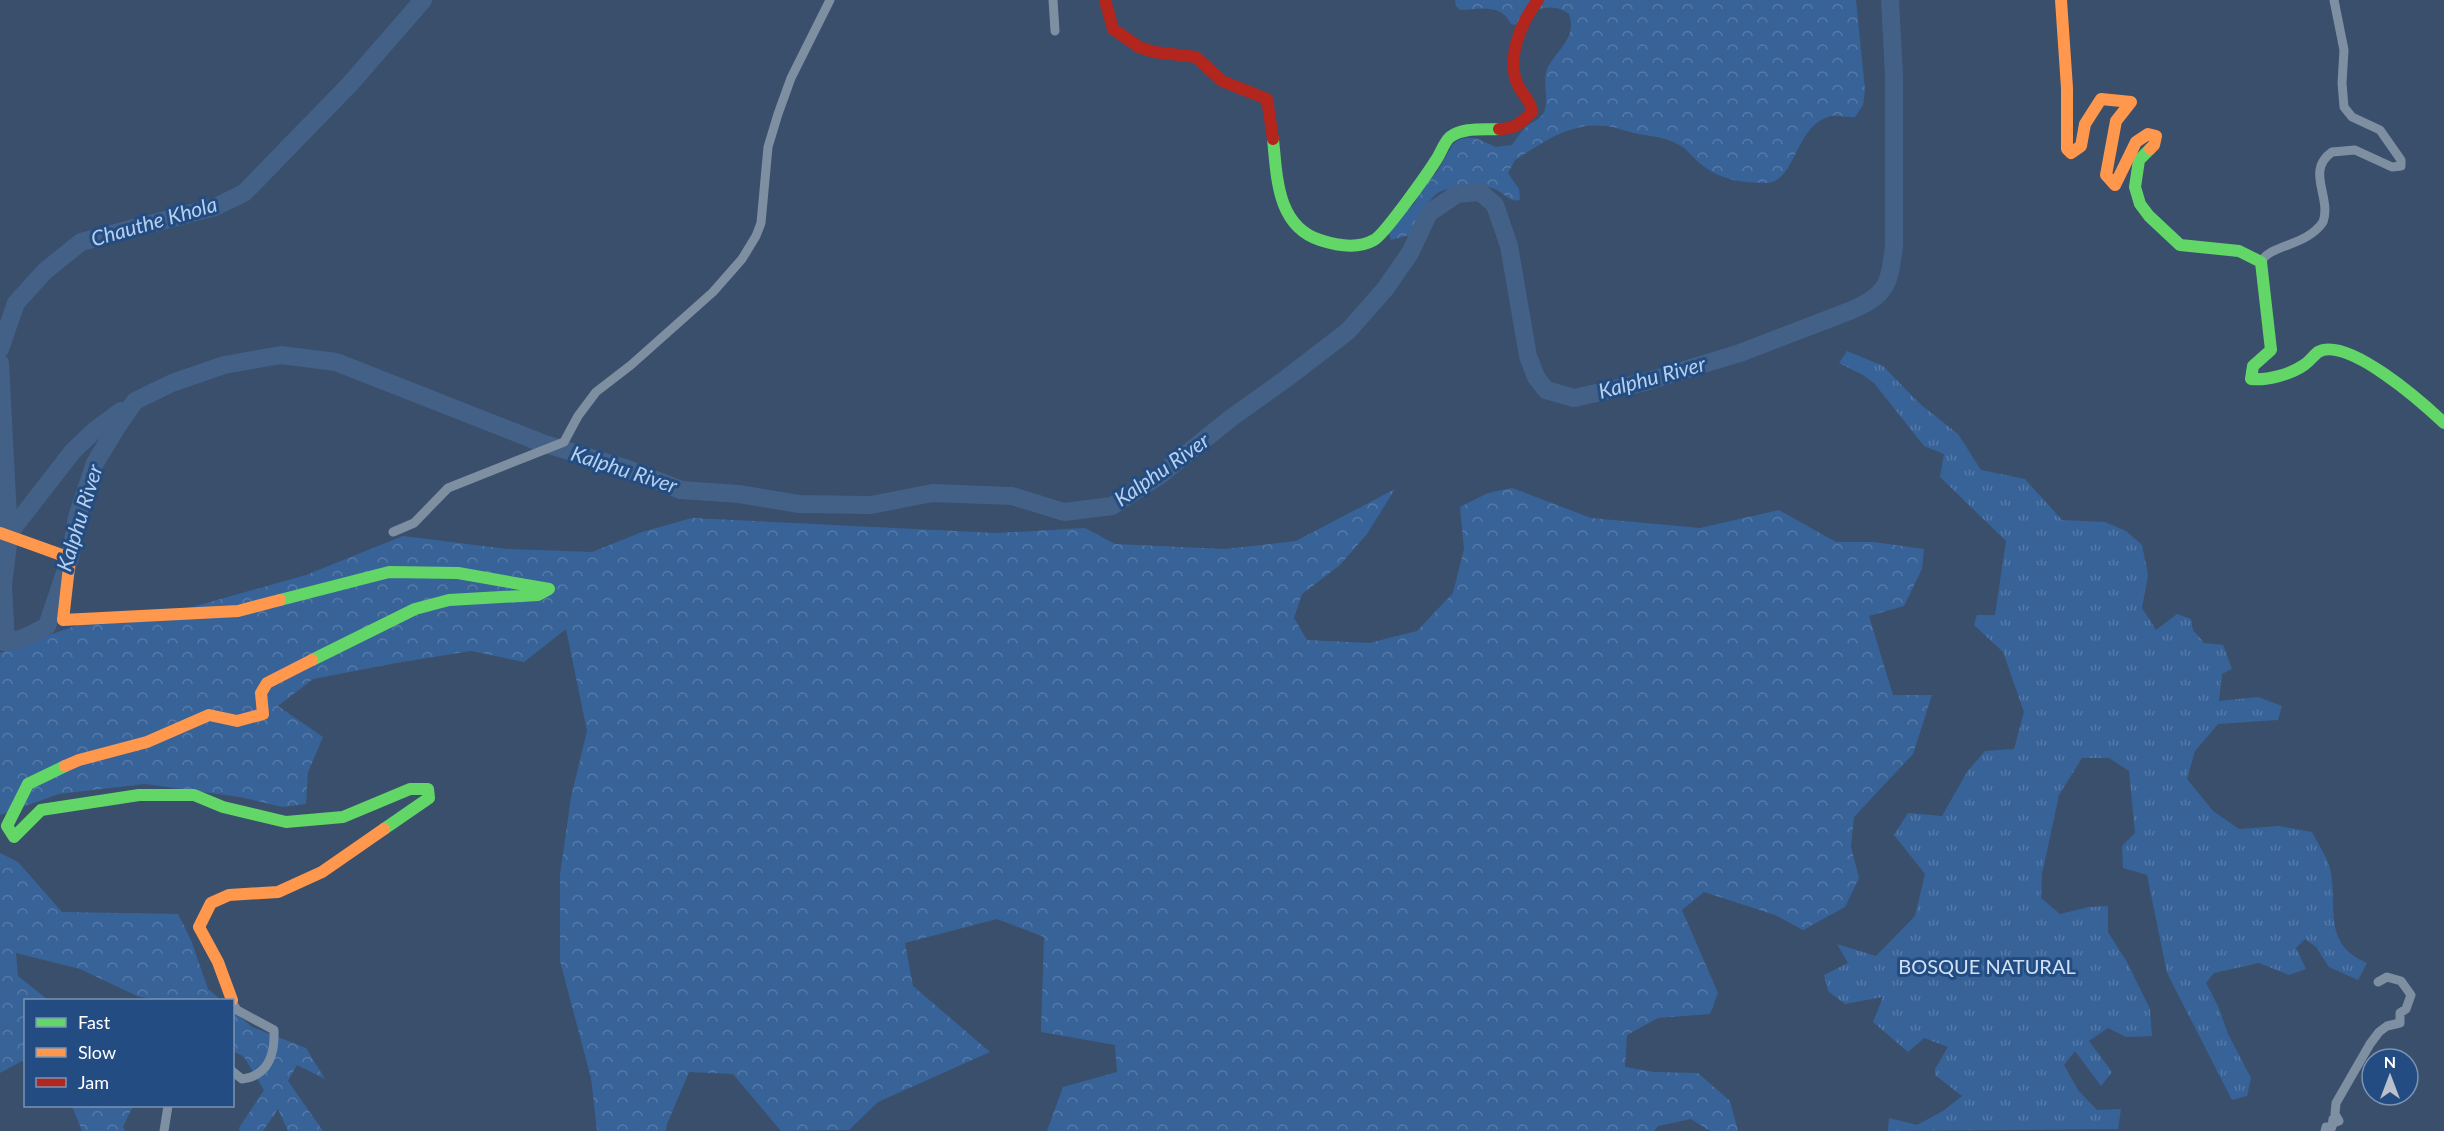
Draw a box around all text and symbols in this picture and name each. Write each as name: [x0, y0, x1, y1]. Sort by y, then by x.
water label: Chauthe Khola: [88, 191, 220, 251]
water label: Kalphu River: [1595, 350, 1709, 403]
water label: Kalphu River: [1109, 426, 1214, 511]
water label: Kalphu River: [568, 440, 681, 498]
water label: Kalphu River: [51, 460, 107, 574]
park label: BOSQUE NATURAL: [1898, 954, 2076, 978]
legend: [24, 999, 234, 1107]
text: Fast: [78, 1011, 111, 1033]
text: Slow: [78, 1041, 116, 1063]
north arrow: [2360, 1047, 2420, 1107]
text: N: [2384, 1052, 2396, 1071]
text: Jam: [78, 1071, 109, 1093]

